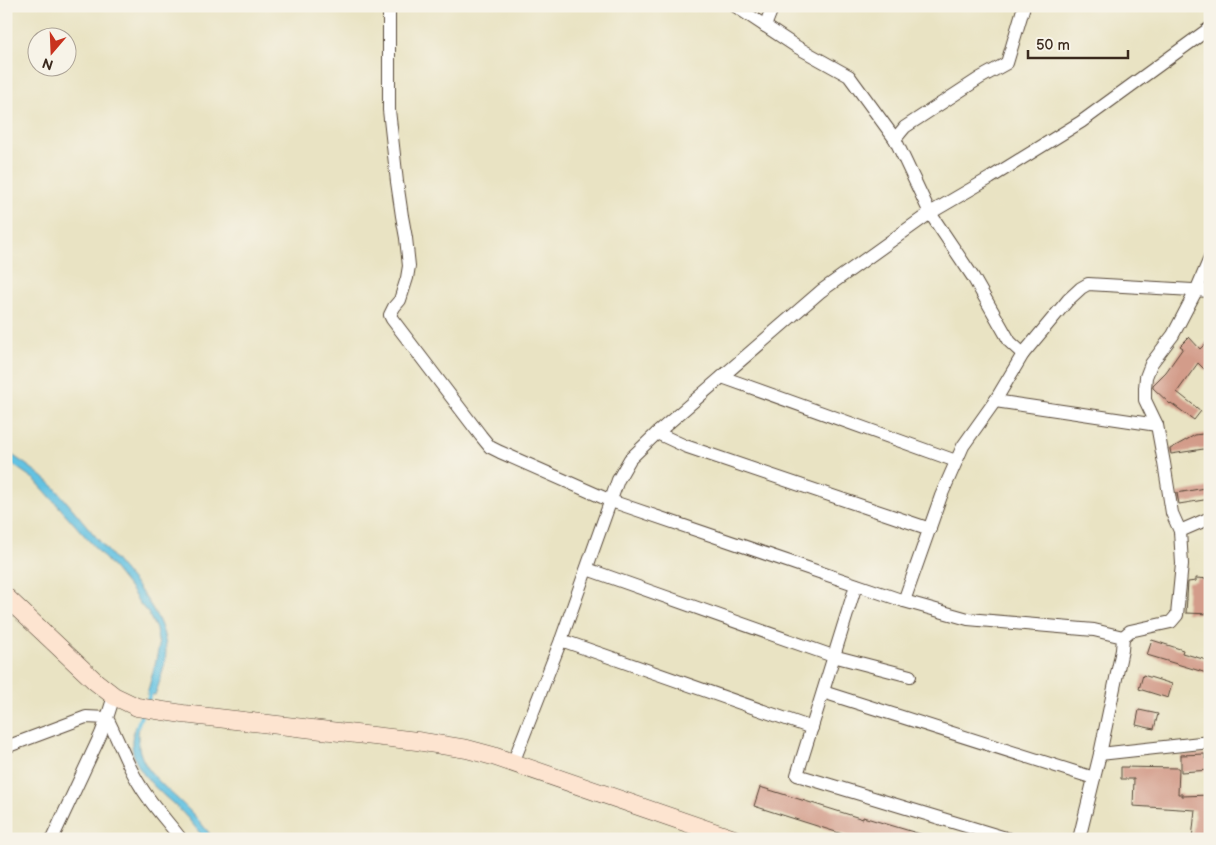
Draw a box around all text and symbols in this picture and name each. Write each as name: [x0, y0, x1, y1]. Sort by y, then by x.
north arrow: [28, 28, 78, 78]
scale bar: [1028, 28, 1128, 60]
text: 50 m: [1036, 36, 1070, 55]
text: N: [40, 54, 56, 74]

